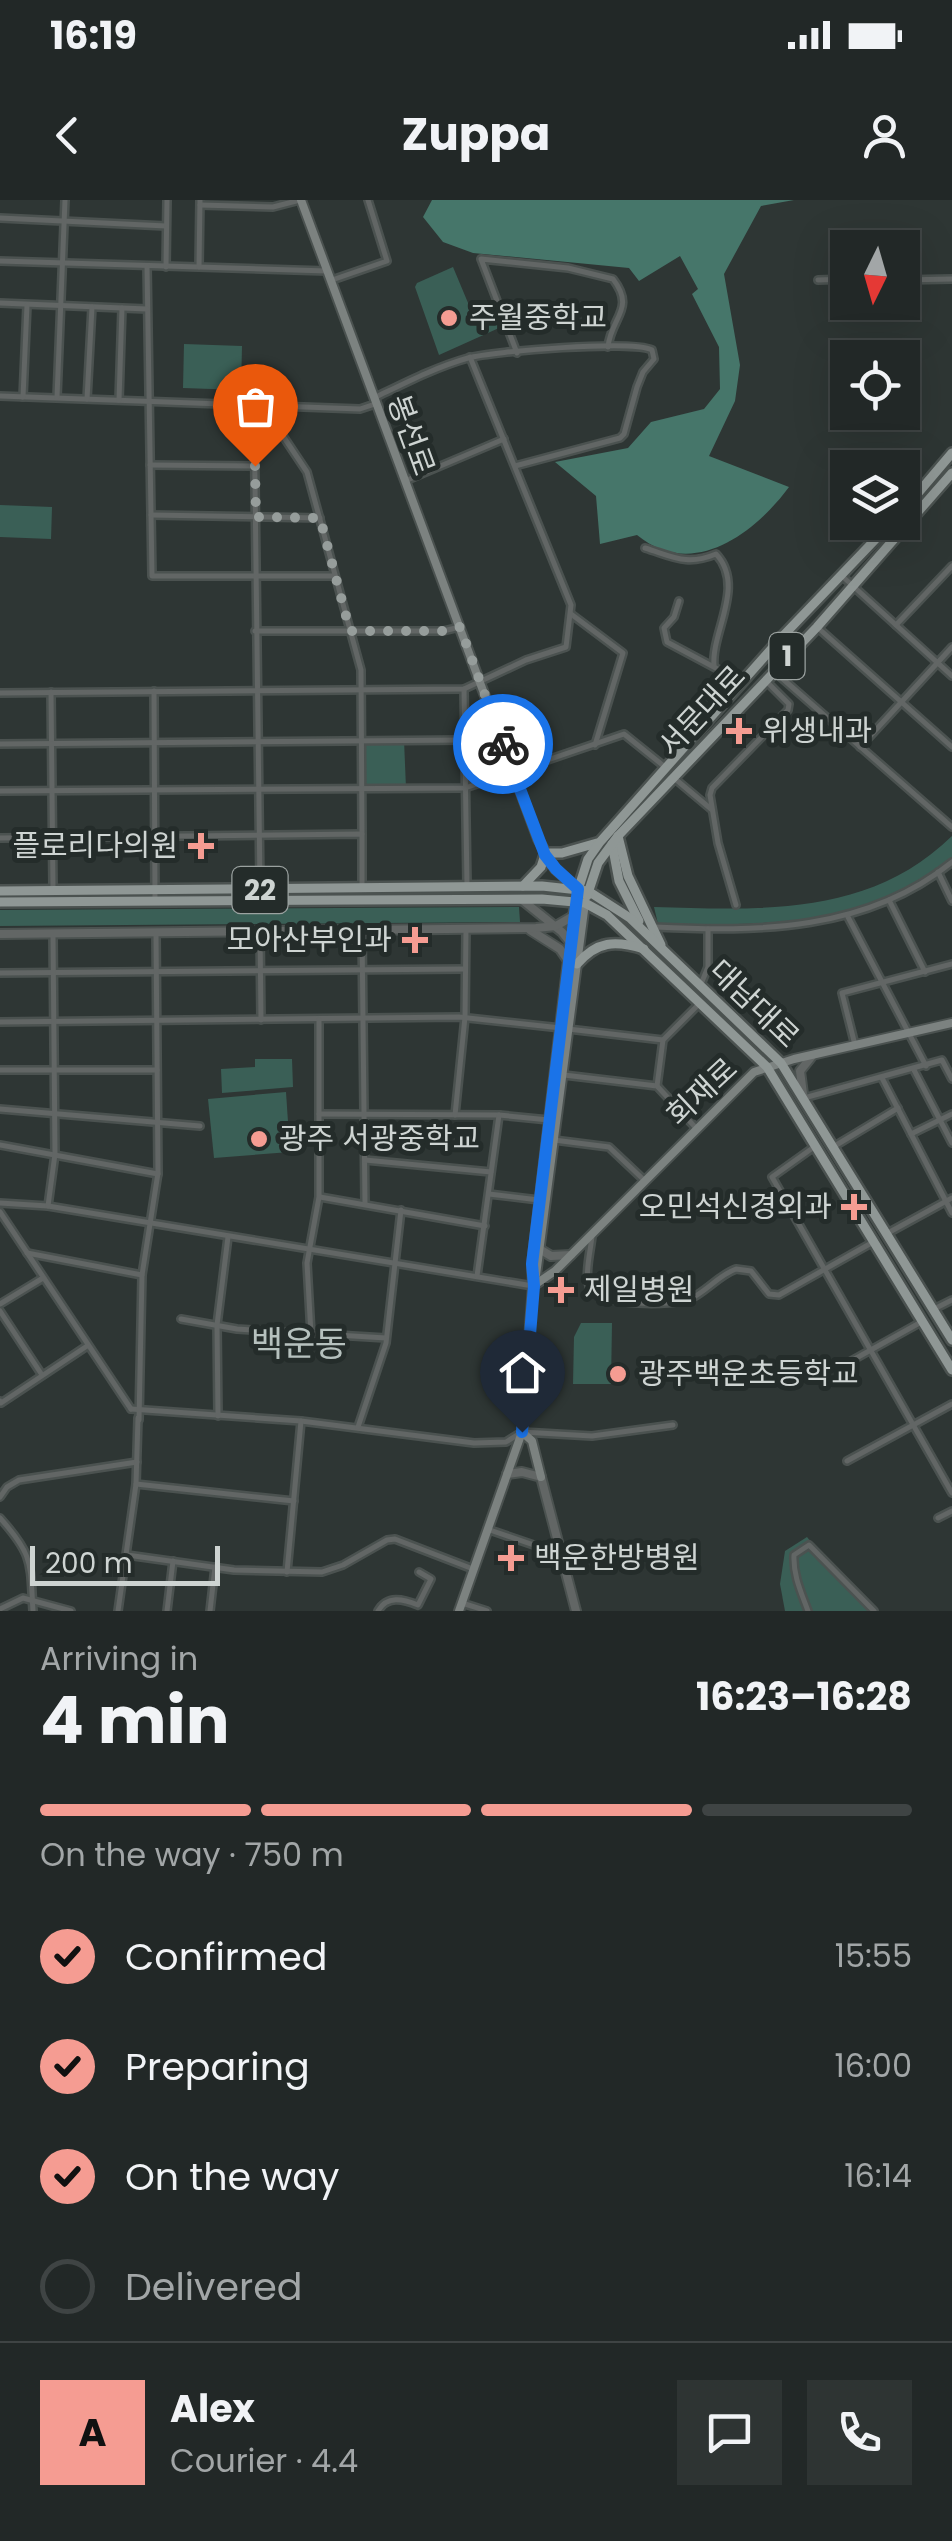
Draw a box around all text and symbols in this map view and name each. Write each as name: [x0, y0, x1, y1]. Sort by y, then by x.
text: 16:19: [50, 9, 137, 62]
text: Zuppa: [402, 103, 550, 166]
icon: back: [40, 108, 95, 163]
icon: person: [857, 108, 912, 163]
north arrow: [830, 230, 920, 320]
map controls: [830, 230, 920, 540]
place label: 주월중학교: [469, 296, 607, 339]
marker: 주월중학교: [438, 307, 460, 329]
button: locate: [830, 340, 920, 430]
pin: [213, 364, 298, 467]
icon: bag: [228, 379, 283, 434]
street label: 봉선로: [377, 389, 446, 481]
button: layers: [830, 450, 920, 540]
road number: 1: [770, 633, 804, 679]
street label: 서문대로: [648, 656, 755, 766]
courier: [453, 694, 553, 794]
place label: 위생내과: [762, 709, 872, 752]
icon: bike: [476, 717, 531, 772]
marker: 위생내과: [726, 718, 752, 744]
place label: 플로리다의원: [12, 824, 178, 867]
marker: 플로리다의원: [188, 833, 214, 859]
road number: 22: [232, 867, 288, 913]
place label: 모아산부인과: [226, 918, 392, 961]
marker: 모아산부인과: [402, 927, 428, 953]
street label: 대남대로: [700, 950, 809, 1057]
street label: 회재로: [657, 1048, 747, 1136]
place label: 광주 서광중학교: [279, 1117, 480, 1160]
marker: 광주 서광중학교: [248, 1128, 270, 1150]
place label: 오민석신경외과: [639, 1185, 832, 1228]
marker: 오민석신경외과: [841, 1194, 867, 1220]
place label: 제일병원: [584, 1268, 694, 1311]
marker: 제일병원: [548, 1277, 574, 1303]
district label: 백운동: [251, 1319, 347, 1368]
pin: [480, 1330, 565, 1433]
icon: home: [495, 1345, 550, 1400]
place label: 광주백운초등학교: [638, 1352, 859, 1395]
marker: 광주백운초등학교: [607, 1363, 629, 1385]
place label: 백운한방병원: [534, 1536, 700, 1579]
scale bar: [30, 1541, 220, 1586]
text: 200 m: [45, 1544, 133, 1583]
marker: 백운한방병원: [498, 1545, 524, 1571]
text: Arriving in: [40, 1636, 198, 1681]
text: 16:23–16:28: [696, 1670, 912, 1723]
text: 4 min: [40, 1675, 230, 1766]
text: On the way · 750 m: [40, 1832, 344, 1877]
icon: check: [40, 1929, 95, 1984]
text: Confirmed: [125, 1930, 327, 1983]
text: 15:55: [835, 1933, 912, 1978]
icon: check: [40, 2039, 95, 2094]
text: Preparing: [125, 2040, 310, 2093]
text: 16:00: [834, 2043, 912, 2088]
icon: check: [40, 2149, 95, 2204]
text: On the way: [125, 2150, 339, 2203]
text: 16:14: [844, 2153, 912, 2198]
text: Delivered: [125, 2260, 302, 2313]
button: chat: [677, 2380, 782, 2485]
button: phone: [807, 2380, 912, 2485]
text: Alex: [170, 2382, 255, 2435]
text: A: [78, 2406, 107, 2459]
text: Courier · 4.4: [170, 2438, 358, 2483]

